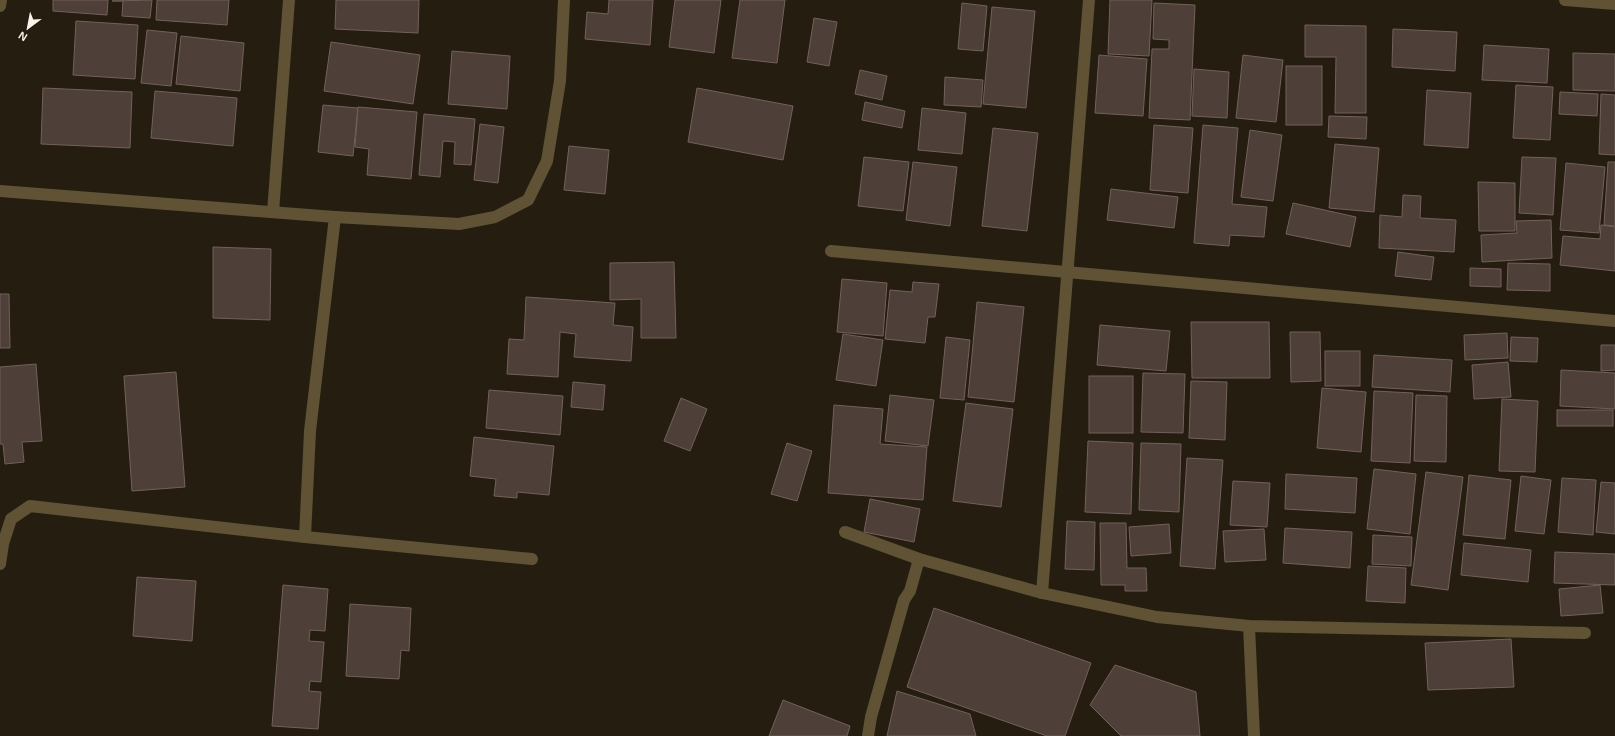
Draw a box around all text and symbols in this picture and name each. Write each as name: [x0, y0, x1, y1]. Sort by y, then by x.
north arrow: [8, 8, 48, 48]
text: N: [16, 29, 29, 44]

